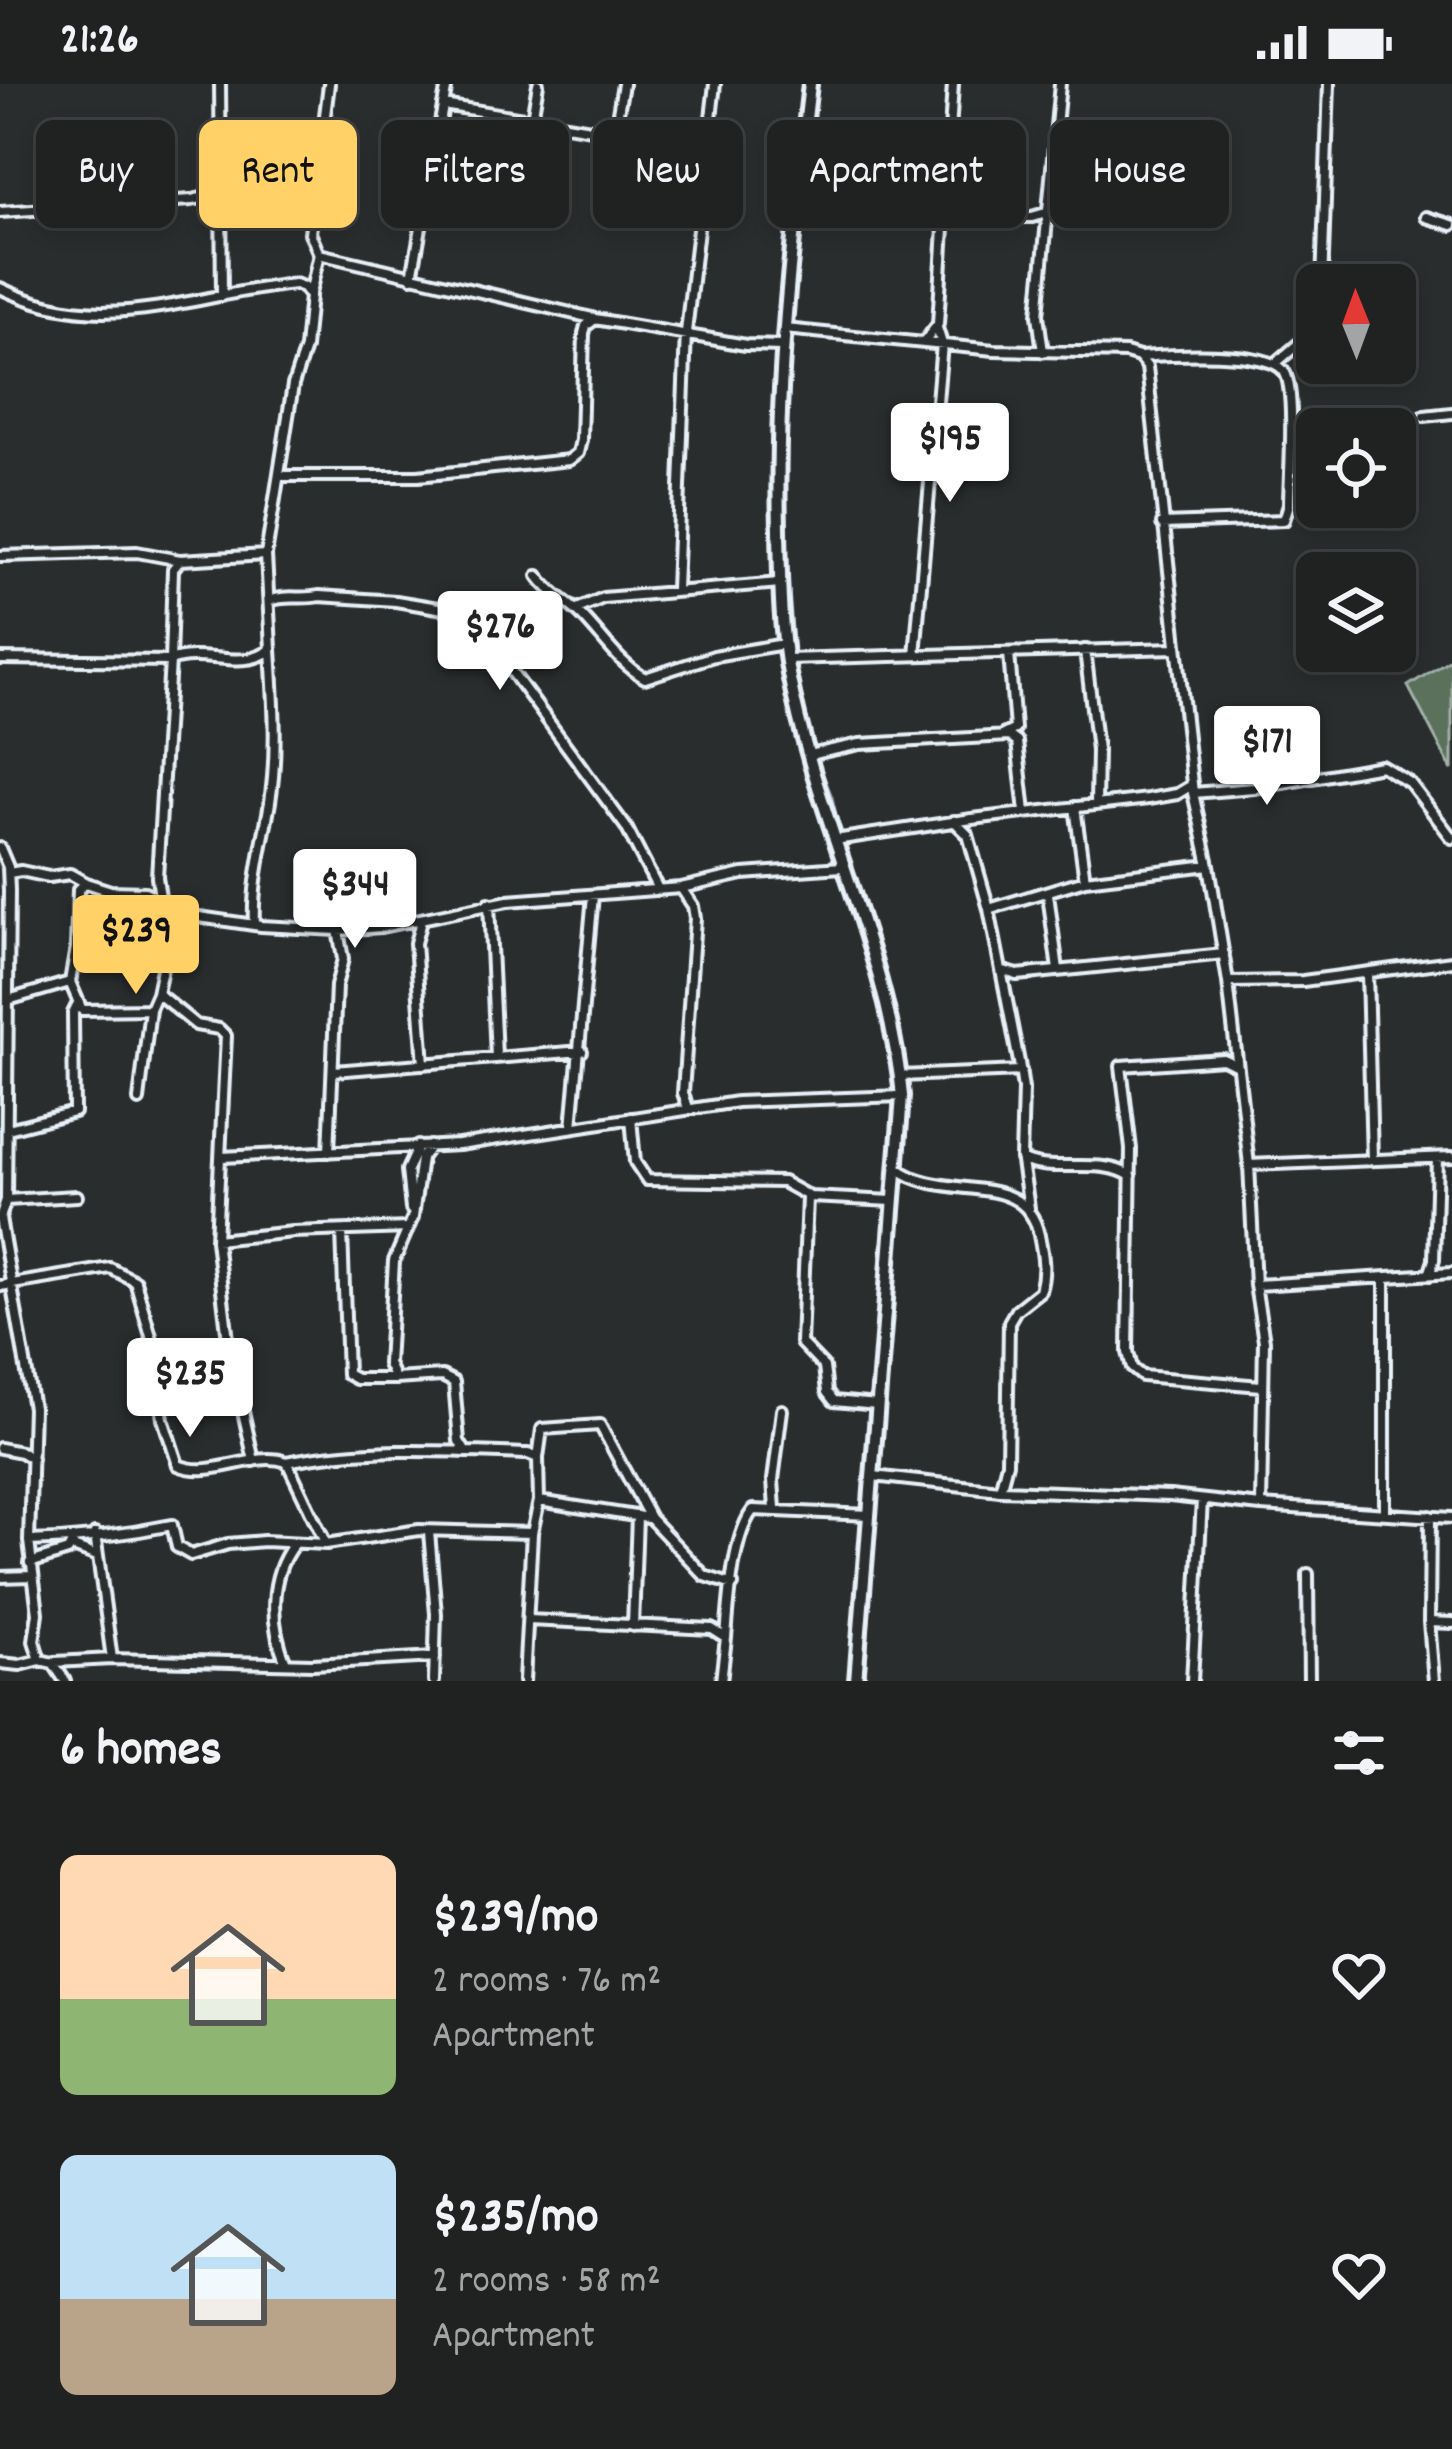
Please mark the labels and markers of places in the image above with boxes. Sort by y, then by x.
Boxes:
pin: $195 [879,403,1021,505]
pin: $276 [429,591,571,693]
pin: $171 [1196,706,1338,808]
pin: $344 [284,849,426,951]
pin: $239 [65,895,207,997]
pin: $235 [119,1338,261,1440]

